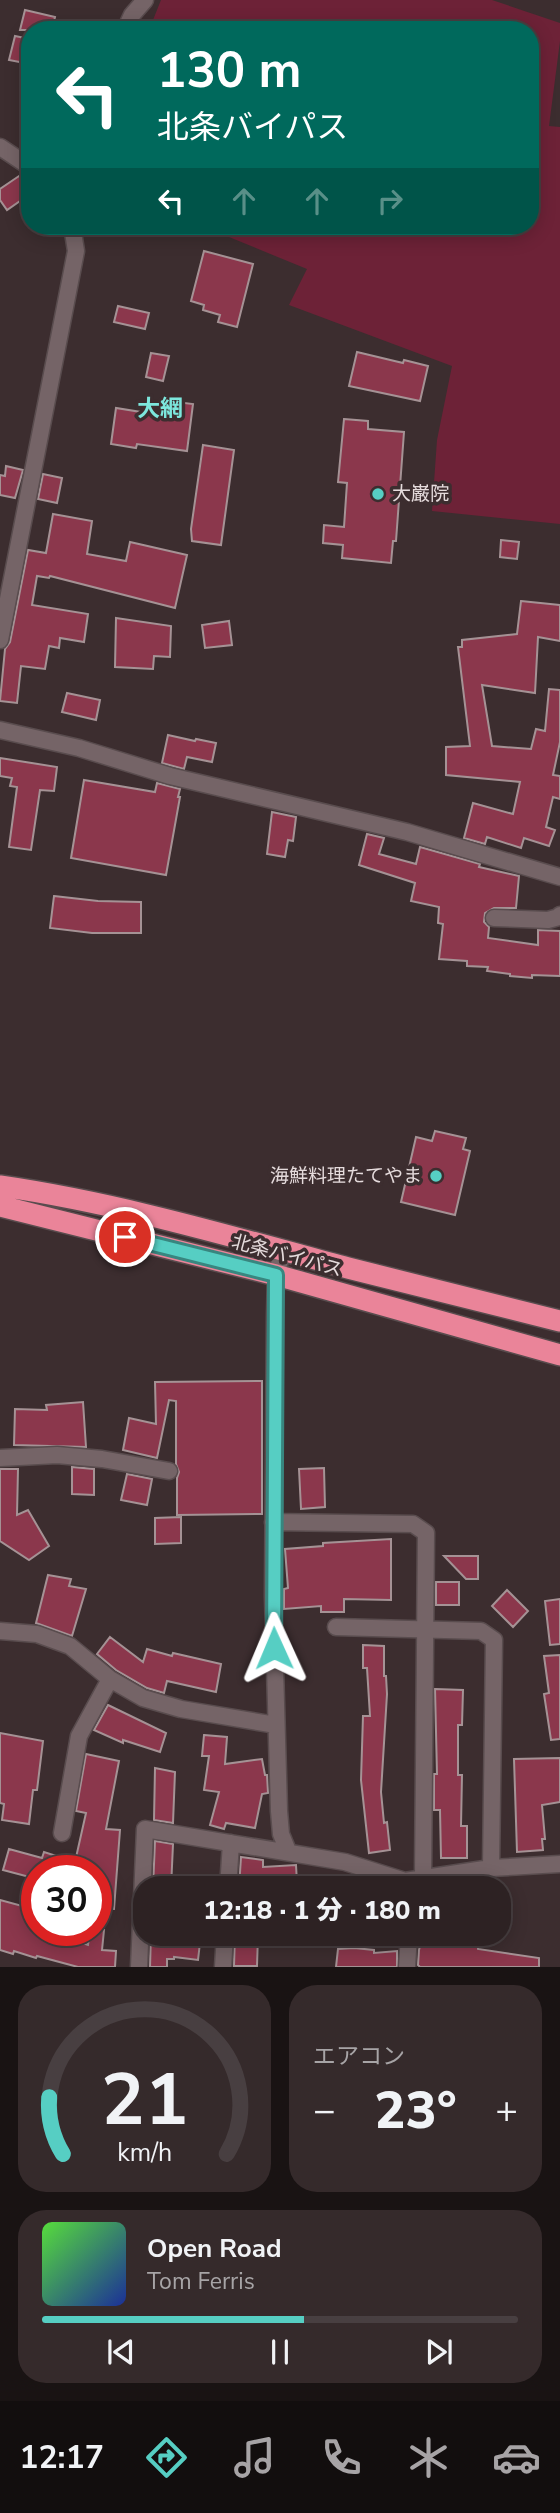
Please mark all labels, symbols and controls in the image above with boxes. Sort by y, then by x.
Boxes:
text: 130 m [157,37,301,104]
icon: left [42,49,133,140]
text: 北条バイパス [157,106,348,149]
icon: left [152,182,190,220]
icon: ahead [225,182,263,220]
icon: ahead [298,182,336,220]
icon: right [371,182,409,220]
district label: 大網 [137,393,183,424]
place label: 大巌院 [392,481,449,507]
marker: 大巌院 [370,486,386,502]
place label: 海鮮料理たてやま [270,1163,422,1189]
marker: 海鮮料理たてやま [428,1168,444,1184]
pin [95,1207,155,1267]
icon: arrive [106,1218,144,1256]
street label: 北条バイパス [229,1229,345,1283]
position arrow [237,1611,311,1685]
speed limit sign: 30 [21,1855,112,1946]
text: 12:18 · 1 分 · 180 m [203,1893,441,1928]
text: エアコン [313,2041,405,2072]
text: 21 [101,2051,188,2151]
text: 23° [374,2075,457,2146]
text: − [313,2085,336,2136]
text: + [495,2085,518,2136]
text: km/h [117,2136,172,2170]
text: Open Road [147,2231,282,2266]
text: Tom Ferris [147,2266,255,2297]
icon: previous [102,2333,140,2371]
icon: pause [261,2333,299,2371]
icon: next [420,2333,458,2371]
icon: directions [142,2433,191,2482]
icon: music [230,2433,279,2482]
icon: phone [317,2433,366,2482]
icon: climate [404,2433,453,2482]
icon: car [492,2433,541,2482]
text: 12:17 [19,2436,104,2479]

